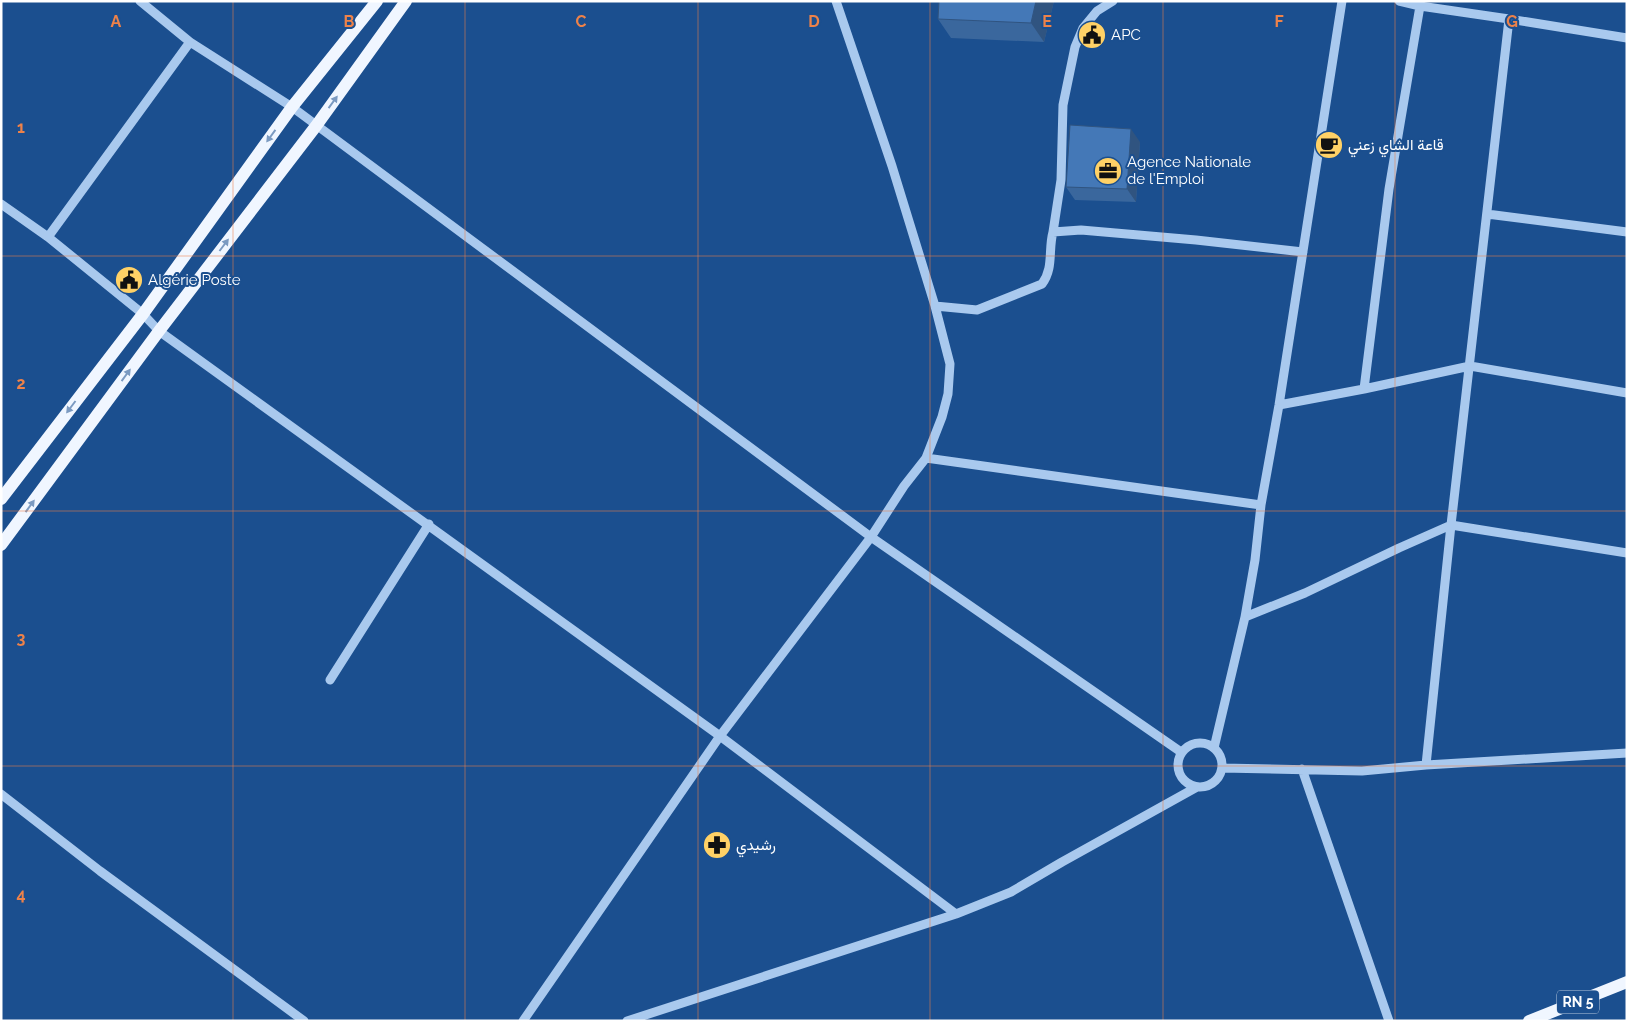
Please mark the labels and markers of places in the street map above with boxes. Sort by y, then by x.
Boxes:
public building icon: APC [1077,20,1107,50]
place label: APC [1111,26,1141,44]
cafe icon: قاعة الشاي زعني [1314,130,1344,160]
place label: قاعة الشاي زعني [1348,136,1444,158]
place label: Agence Nationale de l'Emploi [1127,153,1251,188]
office icon: Agence Nationale de l'Emploi [1093,156,1123,186]
public building icon: Algérie Poste [114,265,144,295]
place label: Algérie Poste [148,271,241,289]
pharmacy icon: رشيدي [702,830,732,860]
place label: رشيدي [736,836,776,858]

